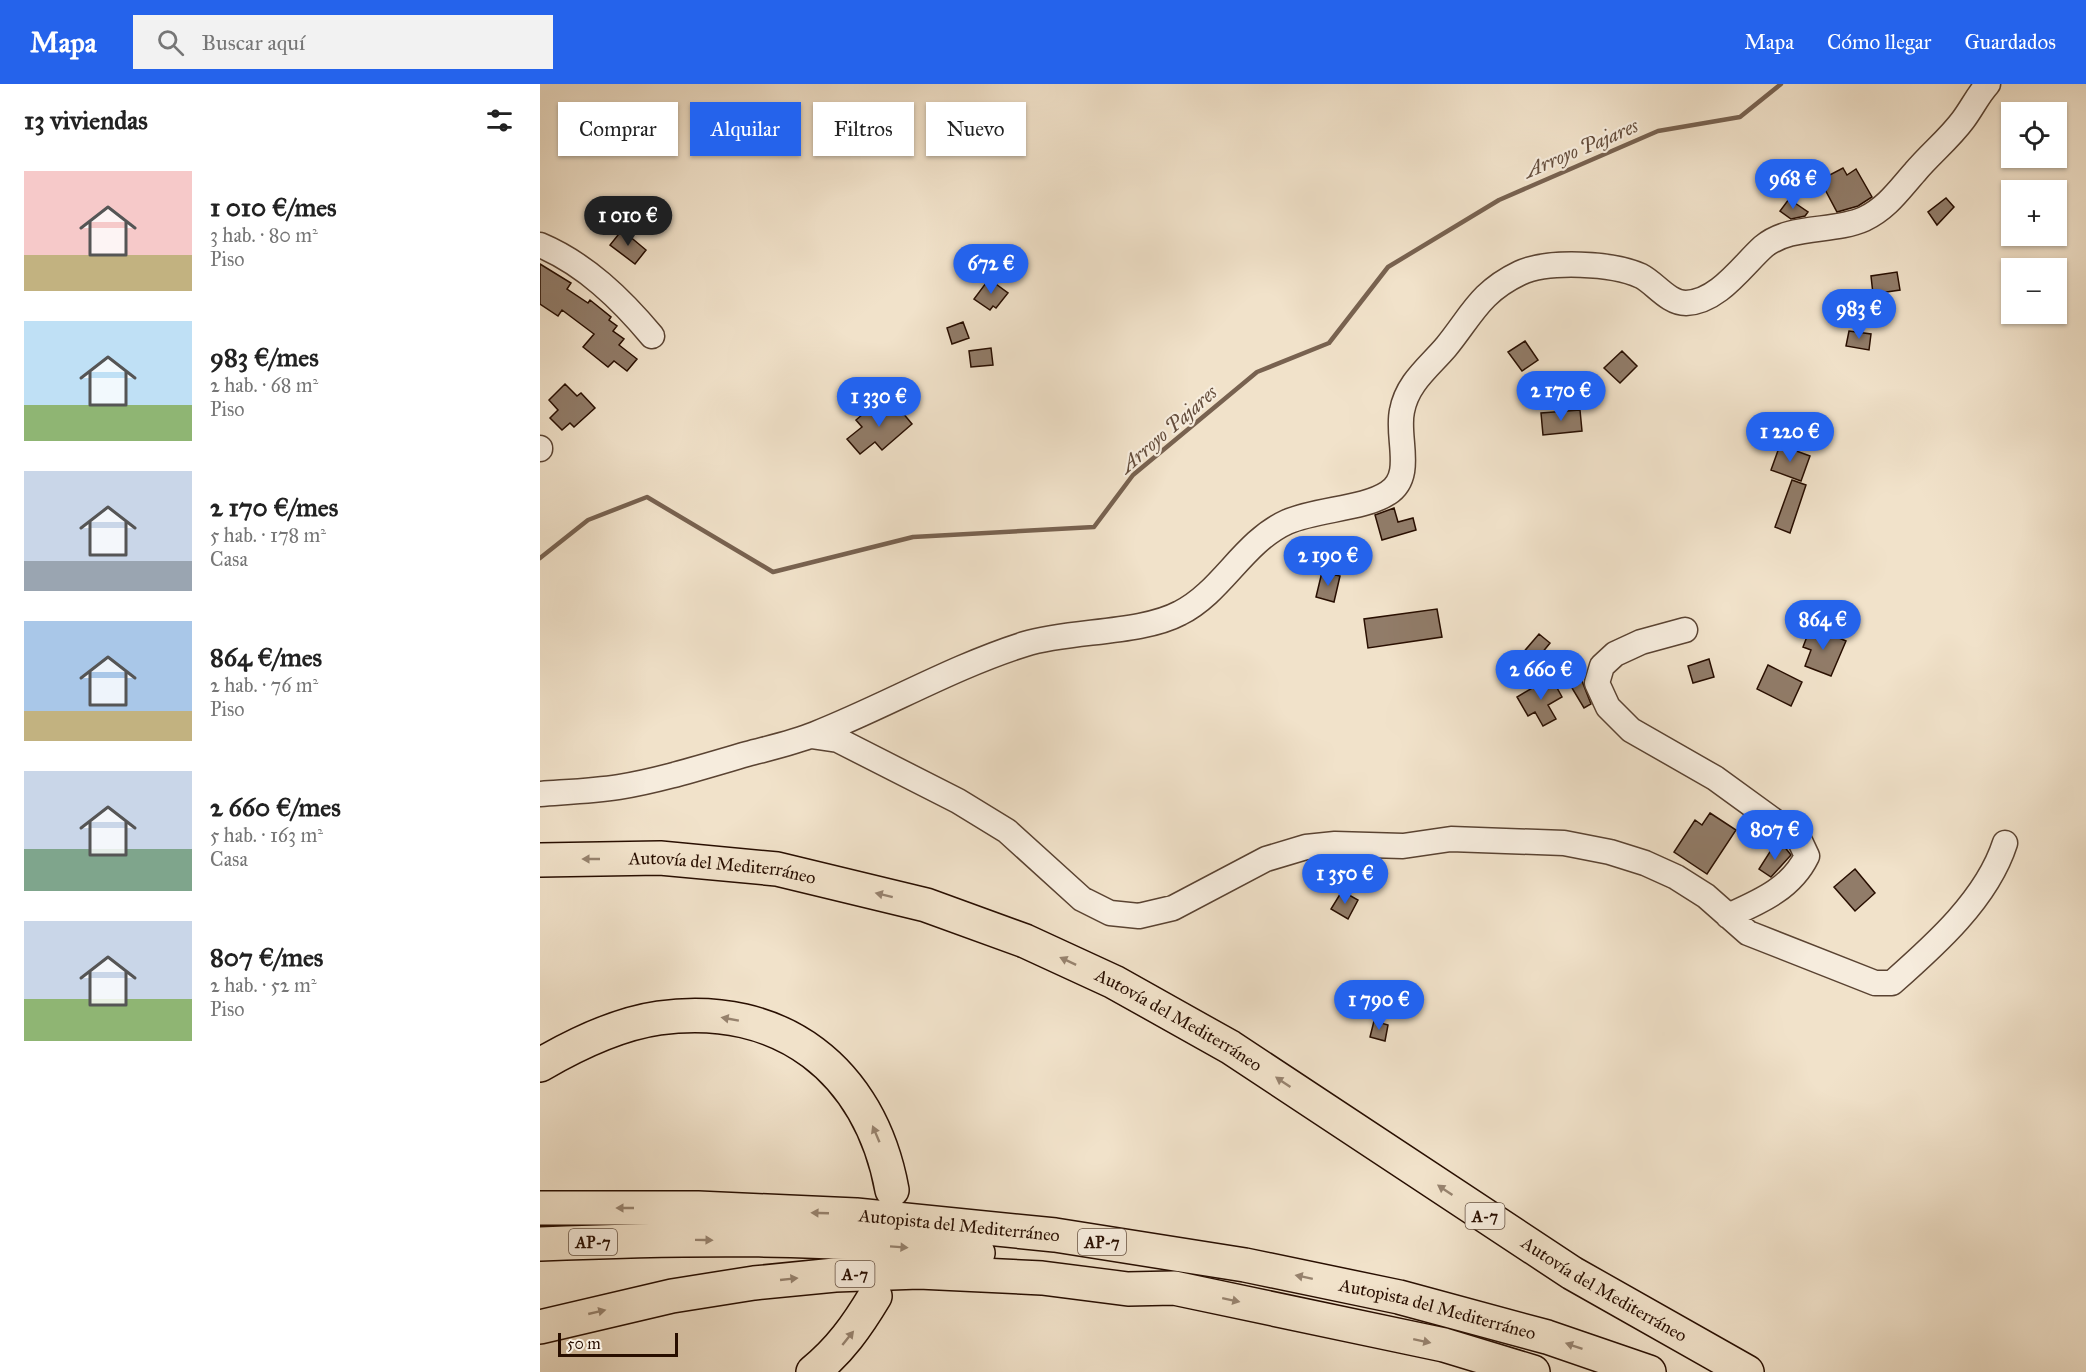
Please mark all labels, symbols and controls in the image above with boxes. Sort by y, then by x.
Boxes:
search box [133,15,553,69]
text: Mapa [30,25,97,60]
icon: search [154,26,187,59]
text: Buscar aquí [202,29,305,56]
text: Mapa [1744,29,1794,55]
text: Cómo llegar [1827,29,1931,55]
text: Guardados [1964,29,2056,55]
chip: Comprar [558,102,678,156]
chip: Alquilar [690,102,801,156]
chip: Filtros [813,102,914,156]
chip: Nuevo [926,102,1026,156]
map controls [2001,102,2067,324]
button: locate [2001,102,2067,168]
text: 13 viviendas [24,104,148,136]
icon: filters [483,104,516,137]
water label: Arroyo Pajares [1519,113,1643,184]
pin: 968 € [1751,159,1835,210]
text: 968 € [1769,166,1817,190]
button: + [2001,180,2067,246]
text: 1 010 €/mes [210,191,337,223]
icon: home [72,195,144,267]
pin: 1 010 € [573,196,683,247]
text: 1 010 € [598,203,658,227]
text: 3 hab. · 80 m² [210,223,318,247]
pin: 672 € [949,244,1033,295]
text: Piso [210,247,244,271]
text: 672 € [967,251,1015,275]
button: − [2001,258,2067,324]
pin: 983 € [1817,289,1901,340]
text: 983 € [1836,296,1882,320]
text: 983 €/mes [210,341,319,373]
icon: home [72,345,144,417]
pin: 2 170 € [1506,371,1616,422]
text: 2 hab. · 68 m² [210,373,318,397]
pin: 1 330 € [824,377,934,428]
text: 2 170 € [1531,378,1591,402]
water label: Arroyo Pajares [1113,379,1223,479]
text: 1 330 € [851,384,907,408]
text: Piso [210,397,244,421]
pin: 1 220 € [1735,412,1845,463]
text: 1 220 € [1760,419,1820,443]
text: 2 170 €/mes [210,491,338,523]
icon: home [72,495,144,567]
text: 5 hab. · 178 m² [210,523,326,547]
pin: 2 190 € [1273,536,1383,587]
text: 2 190 € [1298,543,1358,567]
text: Casa [210,547,248,571]
pin: 864 € [1781,600,1865,651]
text: 864 € [1799,607,1847,631]
text: 864 €/mes [210,641,322,673]
icon: home [72,645,144,717]
pin: 2 660 € [1486,650,1596,701]
text: 2 660 € [1510,657,1572,681]
text: 2 hab. · 76 m² [210,673,318,697]
text: Piso [210,697,244,721]
text: 2 660 €/mes [210,791,341,823]
icon: home [72,795,144,867]
pin: 807 € [1733,810,1817,861]
text: 807 € [1750,817,1800,841]
text: 5 hab. · 163 m² [210,823,323,847]
text: Casa [210,847,248,871]
street label: Autovía del Mediterráneo [627,847,818,889]
one-way arrow [581,854,600,864]
pin: 1 350 € [1290,854,1400,905]
text: 1 350 € [1316,861,1374,885]
one-way arrow [875,889,894,899]
text: 807 €/mes [210,941,323,973]
icon: home [72,945,144,1017]
one-way arrow [1059,956,1076,965]
street label: Autovía del Mediterráneo [1091,963,1266,1076]
text: 2 hab. · 52 m² [210,973,317,997]
pin: 1 790 € [1324,980,1434,1031]
text: 1 790 € [1348,987,1410,1011]
text: Piso [210,997,244,1021]
one-way arrow [720,1014,739,1023]
one-way arrow [1275,1076,1291,1088]
one-way arrow [871,1125,880,1143]
one-way arrow [1437,1185,1453,1196]
one-way arrow [615,1203,634,1213]
road number: A-7 [1466,1203,1504,1229]
street label: Autopista del Mediterráneo [857,1204,1062,1247]
one-way arrow [810,1209,829,1218]
road number: AP-7 [569,1229,617,1255]
road number: AP-7 [1078,1229,1126,1255]
street label: Autovía del Mediterráneo [1516,1231,1691,1347]
one-way arrow [694,1235,713,1245]
one-way arrow [889,1242,908,1252]
road number: A-7 [836,1261,874,1287]
one-way arrow [1295,1272,1313,1282]
one-way arrow [779,1274,798,1284]
street label: Autopista del Mediterráneo [1336,1274,1538,1344]
one-way arrow [1222,1296,1241,1305]
one-way arrow [587,1307,606,1316]
scale bar [558,1330,678,1358]
one-way arrow [842,1330,855,1346]
text: 50 m [567,1334,601,1353]
one-way arrow [1412,1336,1431,1346]
one-way arrow [1565,1341,1583,1351]

